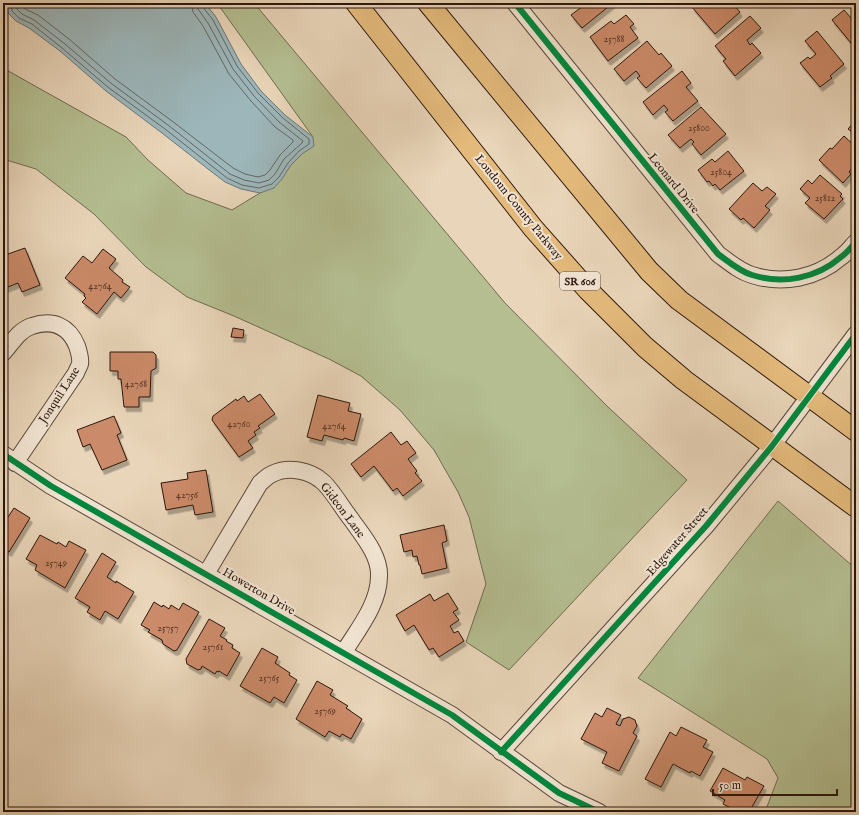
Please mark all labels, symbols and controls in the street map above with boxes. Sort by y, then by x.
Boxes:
house number: 25788 [604,33,624,46]
house number: 25800 [688,122,710,135]
street label: Leonard Drive [645,150,703,217]
street label: Loudoun County Parkway [472,152,566,263]
house number: 25804 [710,166,732,179]
house number: 25812 [815,192,836,205]
road number: SR 606 [560,272,600,290]
house number: 42764 [88,280,112,293]
street label: Jonquil Lane [35,364,84,429]
house number: 42768 [125,378,147,391]
house number: 42760 [227,418,251,431]
house number: 42764 [322,420,346,433]
street label: Gideon Lane [317,480,369,541]
house number: 42756 [176,489,199,502]
street label: Edgewater Street [643,504,711,579]
house number: 25749 [45,557,67,570]
street label: Howerton Drive [220,565,298,619]
house number: 25757 [157,622,179,635]
house number: 25761 [203,641,224,654]
house number: 25765 [259,672,280,685]
house number: 25769 [314,705,336,718]
scale bar [713,771,837,797]
text: 50 m [719,778,741,793]

